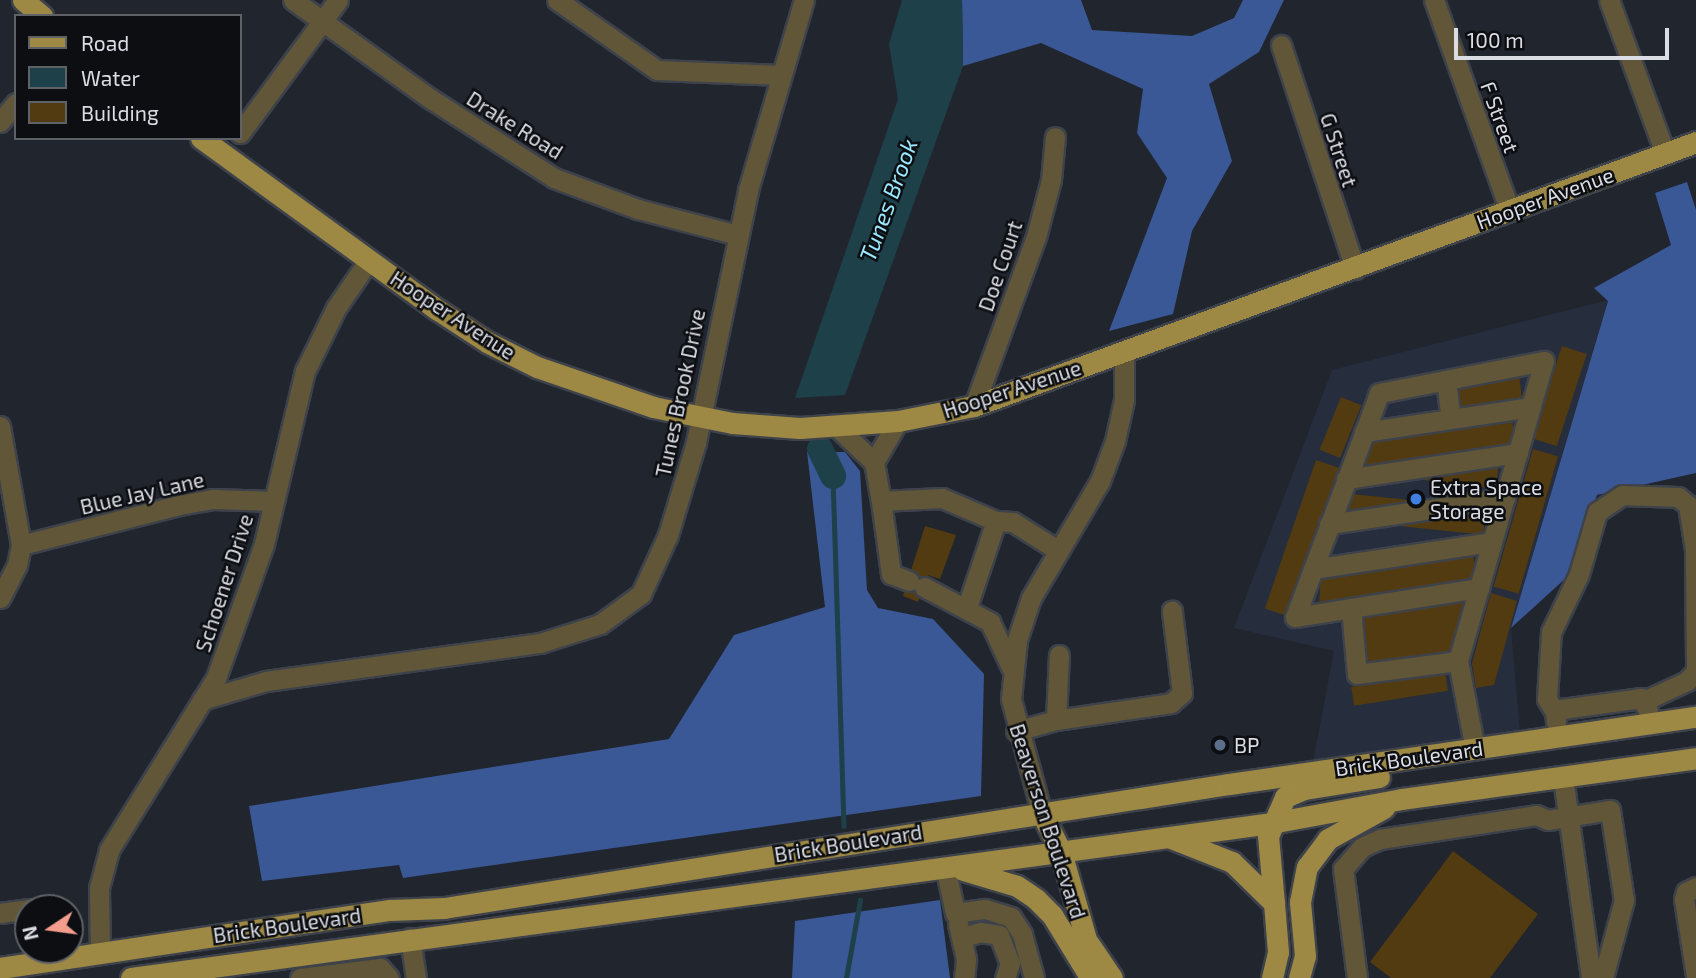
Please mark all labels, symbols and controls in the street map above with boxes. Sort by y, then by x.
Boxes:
legend [14,14,242,140]
scale bar [1458,14,1673,58]
text: 100 m [1467,27,1524,52]
text: Road [81,30,129,55]
text: Water [81,65,140,90]
street label: F Street [1475,78,1525,156]
street label: Drake Road [462,86,568,164]
text: Building [81,100,159,125]
street label: G Street [1315,110,1363,190]
water label: Tunes Brook [853,135,923,265]
street label: Hooper Avenue [1473,161,1617,235]
street label: Doe Court [973,217,1027,315]
street label: Hooper Avenue [385,265,521,365]
street label: Tunes Brook Drive [650,307,710,479]
street label: Hooper Avenue [939,355,1085,423]
street label: Blue Jay Lane [77,466,207,520]
place label: Extra Space Storage [1430,474,1542,524]
marker: Extra Space Storage [1408,491,1424,507]
street label: Schoener Drive [190,511,258,655]
street label: Beaverson Boulevard [1005,720,1091,922]
place label: BP [1234,732,1259,758]
street label: Brick Boulevard [1333,735,1485,781]
marker: BP [1212,737,1228,753]
street label: Brick Boulevard [772,819,924,867]
north arrow [14,894,84,964]
street label: Brick Boulevard [211,902,363,948]
text: N [17,924,43,943]

